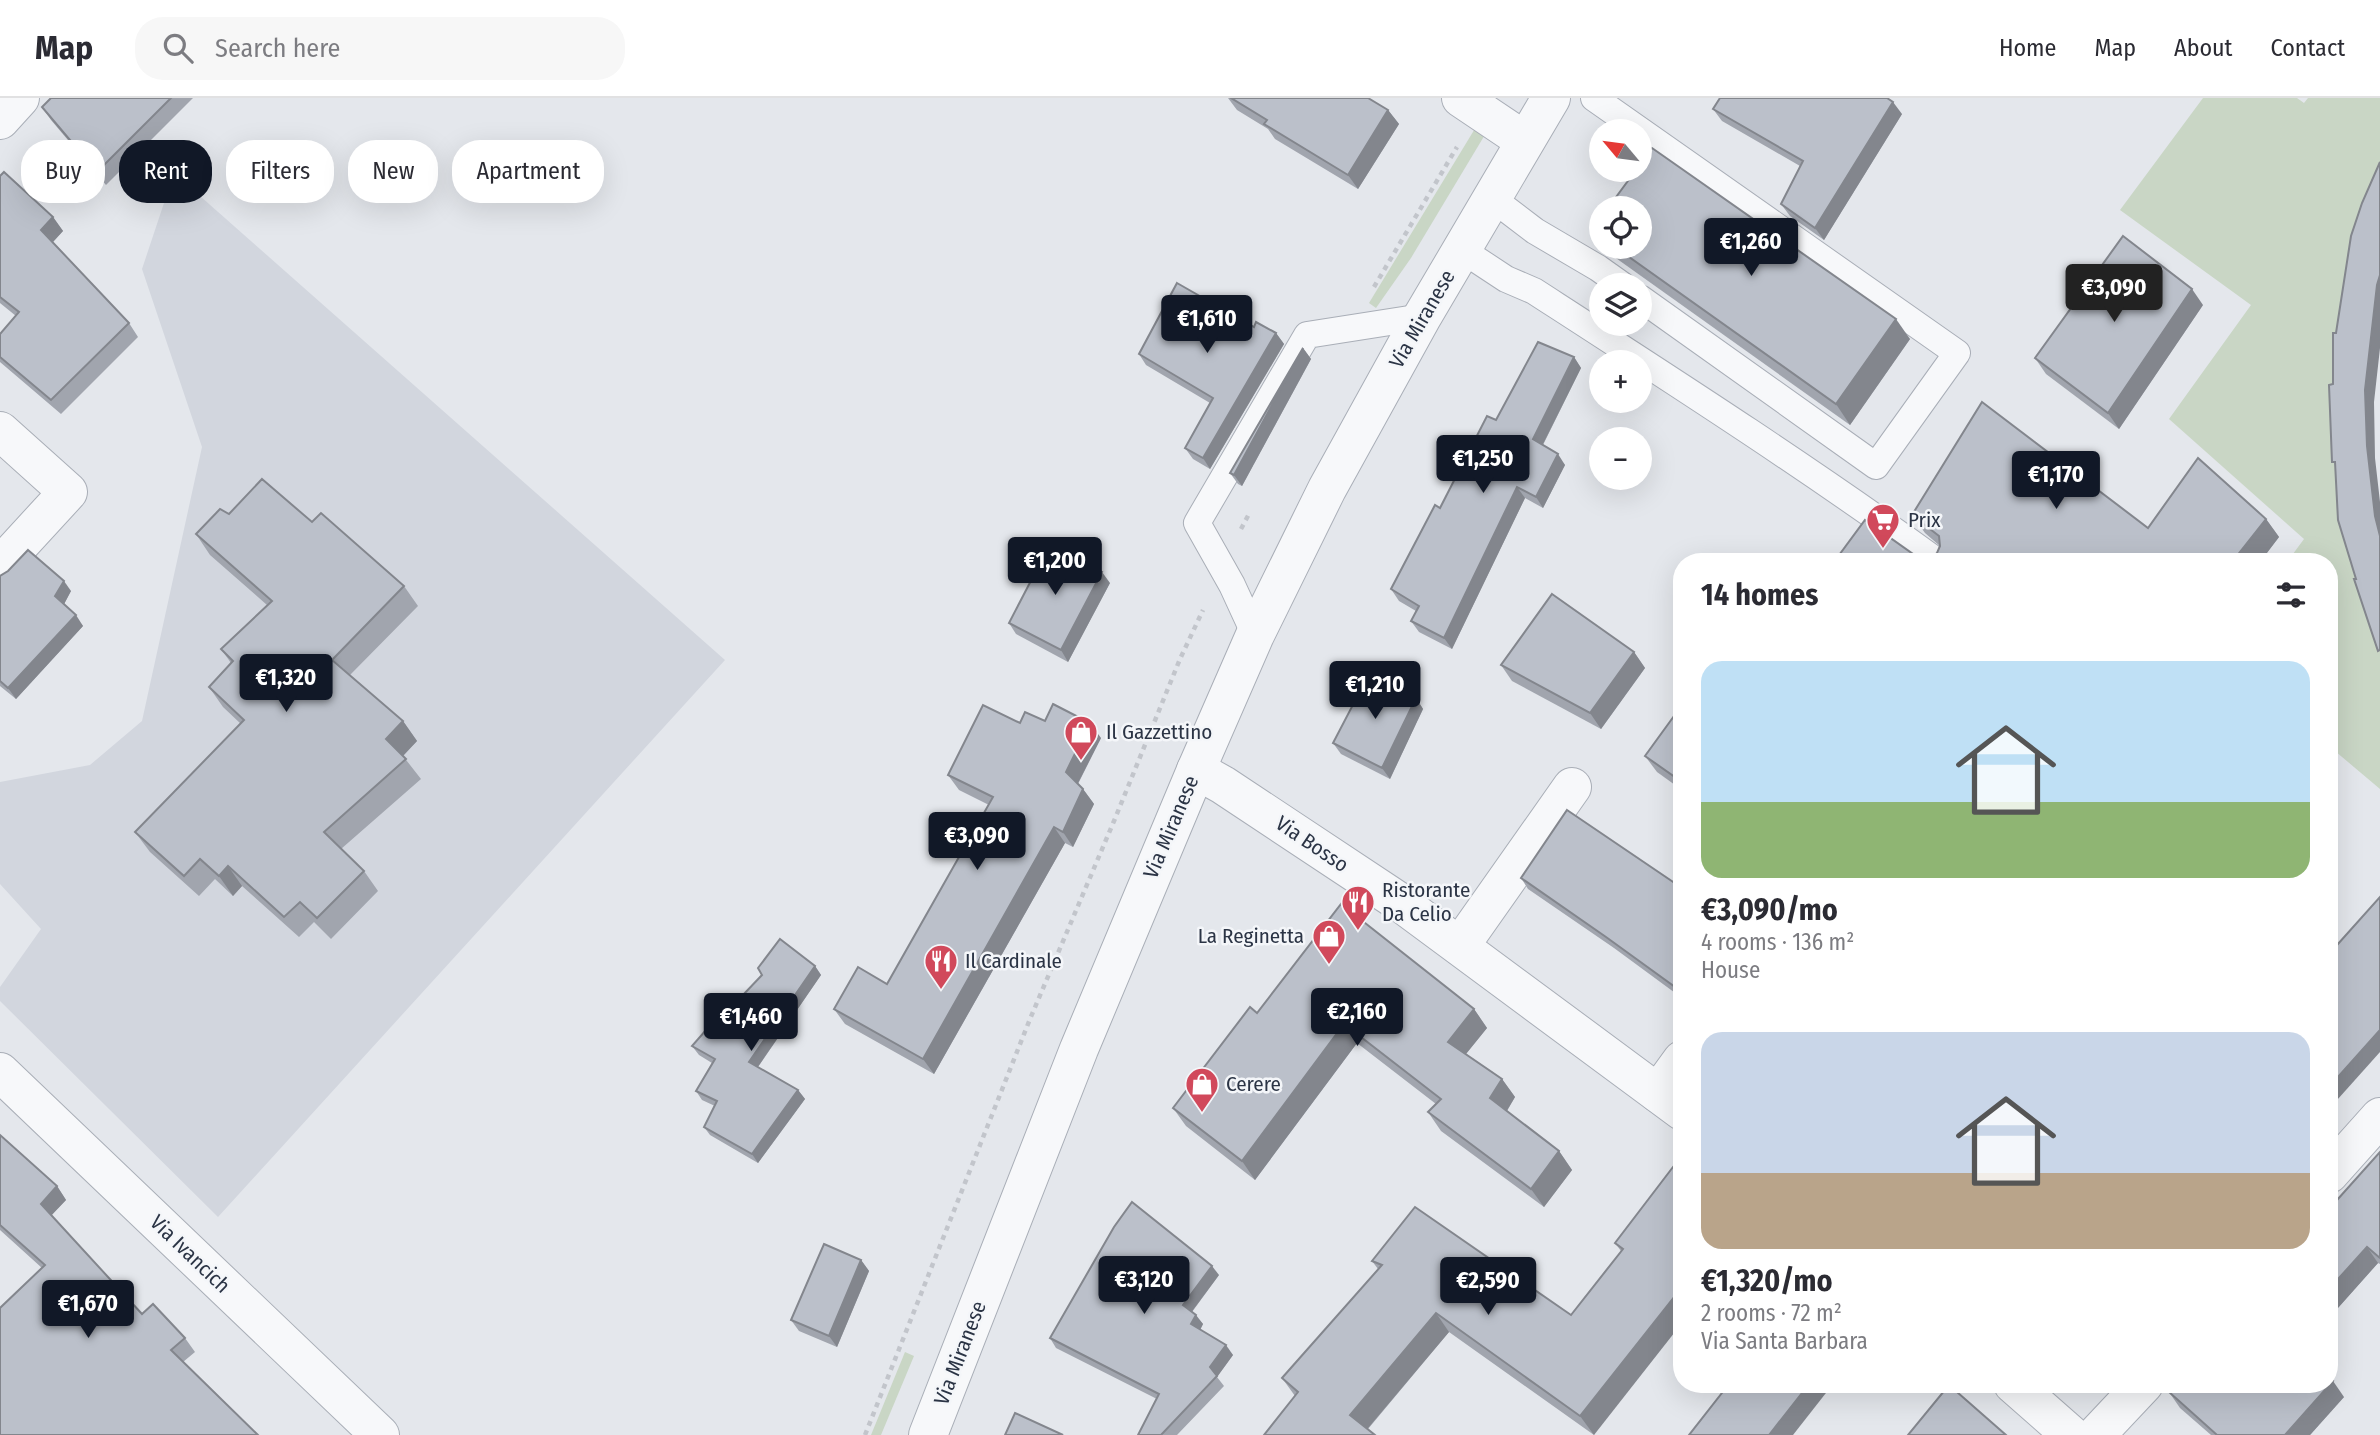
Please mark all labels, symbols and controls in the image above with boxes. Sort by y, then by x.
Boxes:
search box [135,17,625,80]
text: Map [35,28,93,68]
icon: search [159,29,197,67]
text: Search here [215,33,340,64]
text: Home [1999,34,2056,62]
text: Map [2094,34,2136,62]
text: About [2174,34,2232,62]
text: Contact [2270,34,2345,62]
north arrow [1589,119,1652,182]
map controls [1589,119,1652,490]
chip: Buy [21,140,105,203]
chip: Rent [119,140,212,203]
chip: Filters [226,140,334,203]
chip: New [348,140,438,203]
chip: Apartment [452,140,604,203]
button: locate [1589,196,1652,259]
pin: €1,260 [1694,218,1808,278]
text: €1,260 [1720,227,1782,255]
pin: €3,090 [2057,264,2171,324]
street label: Via Miranese [1383,265,1461,373]
button: layers [1589,273,1652,336]
text: €3,090 [2082,273,2146,301]
pin: €1,610 [1150,296,1264,355]
text: €1,610 [1177,304,1237,332]
button: + [1589,350,1652,413]
button: − [1589,427,1652,490]
pin: €1,250 [1426,436,1540,495]
text: €1,250 [1452,444,1514,472]
pin: €1,170 [1999,452,2113,511]
text: €1,170 [2028,460,2084,488]
supermarket icon: Prix [1864,501,1902,550]
place label: Prix [1908,507,1941,533]
pin: €1,200 [998,538,1112,597]
text: €1,200 [1024,546,1086,574]
icon: filters [2272,576,2310,614]
text: 14 homes [1701,577,1818,613]
pin: €1,320 [229,654,343,714]
pin: €1,210 [1318,662,1432,721]
text: €1,320 [256,663,316,691]
text: €1,210 [1345,670,1405,698]
icon: home [1943,707,2069,833]
shop icon: Il Gazzettino [1062,713,1100,762]
place label: Il Gazzettino [1106,719,1212,745]
street label: Via Miranese [1138,772,1204,882]
street label: Via Bosso [1271,810,1353,878]
pin: €3,090 [920,812,1034,872]
text: €3,090 [945,821,1009,849]
place label: Ristorante Da Celio [1382,877,1470,927]
restaurant icon: Ristorante Da Celio [1339,883,1377,932]
text: €3,090/mo [1701,892,1838,928]
shop icon: La Reginetta [1310,917,1348,966]
place label: La Reginetta [1198,923,1304,949]
text: 4 rooms · 136 m² [1701,928,1854,956]
restaurant icon: Il Cardinale [922,942,960,991]
place label: Il Cardinale [965,948,1062,974]
text: House [1701,956,1760,984]
pin: €2,160 [1300,988,1414,1048]
pin: €1,460 [694,993,808,1053]
text: €2,160 [1327,997,1387,1025]
text: €1,460 [720,1002,782,1030]
shop icon: Cerere [1183,1065,1221,1114]
place label: Cerere [1226,1071,1281,1097]
icon: home [1943,1078,2069,1204]
street label: Via Ivancich [144,1209,236,1299]
pin: €3,120 [1087,1256,1201,1316]
pin: €2,590 [1431,1258,1545,1317]
text: €1,320/mo [1701,1263,1832,1299]
text: €3,120 [1114,1265,1174,1293]
text: €2,590 [1456,1266,1520,1294]
pin: €1,670 [31,1280,145,1340]
text: €1,670 [58,1289,118,1317]
street label: Via Miranese [928,1297,992,1409]
text: 2 rooms · 72 m² [1701,1299,1842,1327]
text: Via Santa Barbara [1701,1327,1868,1355]

